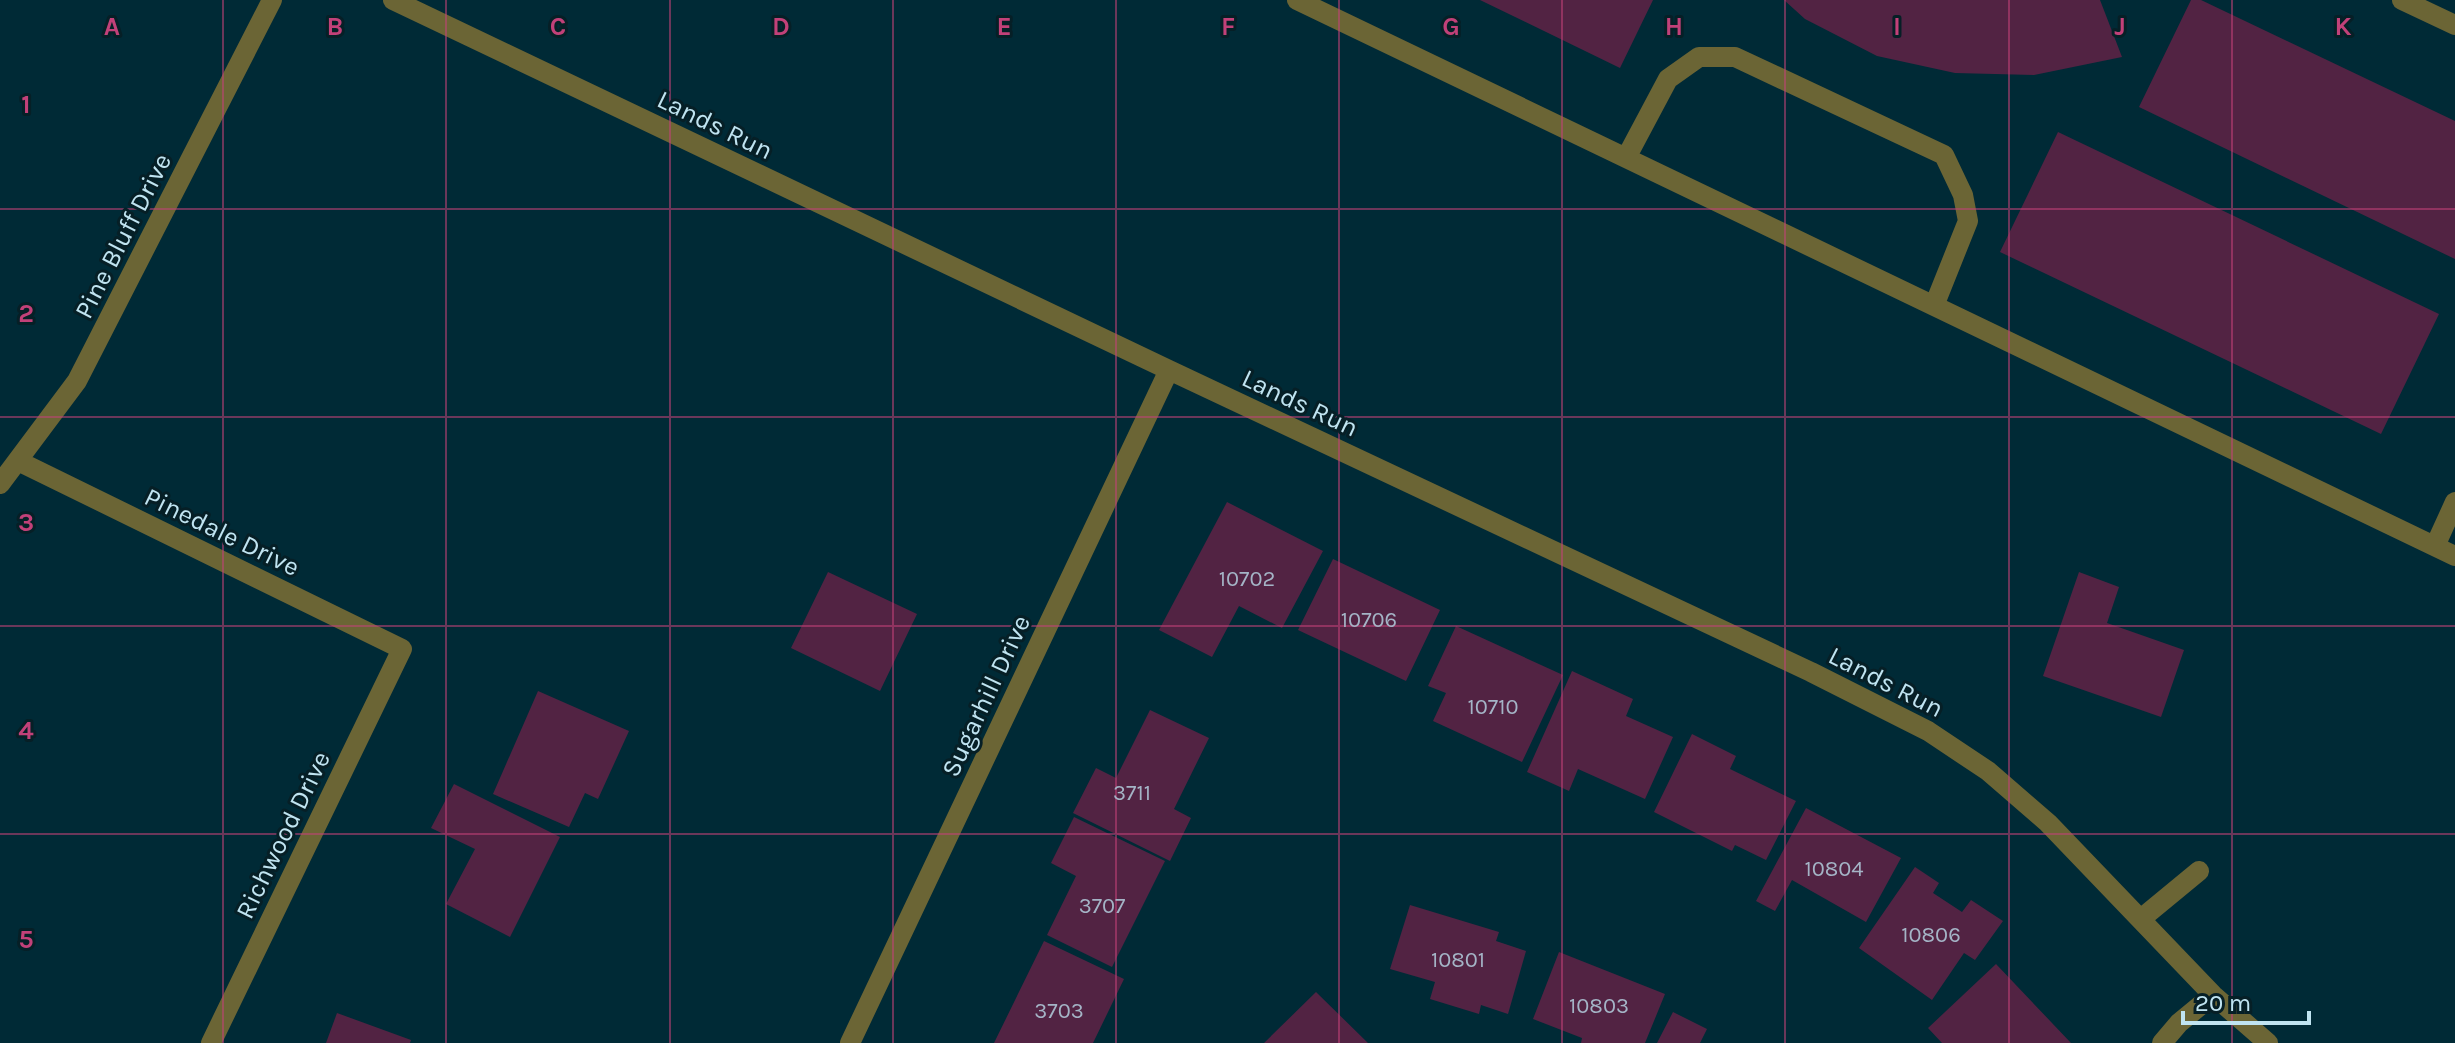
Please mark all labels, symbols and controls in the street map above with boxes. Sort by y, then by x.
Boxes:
text: A [104,11,120,42]
text: B [327,11,343,42]
text: C [550,11,566,42]
text: D [772,11,790,42]
text: E [996,11,1012,42]
text: F [1221,11,1235,42]
text: G [1442,11,1460,42]
text: H [1665,11,1683,42]
text: I [1893,11,1901,42]
text: J [2114,11,2126,42]
text: K [2334,11,2352,42]
street label: Lands Run [652,84,778,166]
text: 1 [21,89,31,120]
street label: Pine Bluff Drive [68,148,178,324]
text: 2 [18,298,34,329]
street label: Lands Run [1237,363,1363,443]
street label: Pinedale Drive [140,481,304,583]
text: 3 [18,507,34,538]
house number: 10702 [1219,566,1275,592]
house number: 10706 [1341,607,1397,633]
street label: Sugarhill Drive [935,610,1037,782]
street label: Lands Run [1823,640,1949,724]
house number: 10710 [1468,694,1519,720]
text: 4 [18,715,34,746]
street label: Richwood Drive [229,746,337,924]
house number: 3711 [1113,780,1151,806]
house number: 10804 [1804,856,1864,882]
house number: 3707 [1079,893,1125,919]
house number: 10806 [1901,922,1961,948]
text: 5 [18,924,34,955]
house number: 10801 [1431,947,1485,973]
scale bar [2183,975,2309,1025]
text: 20 m [2195,989,2251,1017]
house number: 10803 [1569,993,1629,1019]
house number: 3703 [1034,998,1084,1024]

